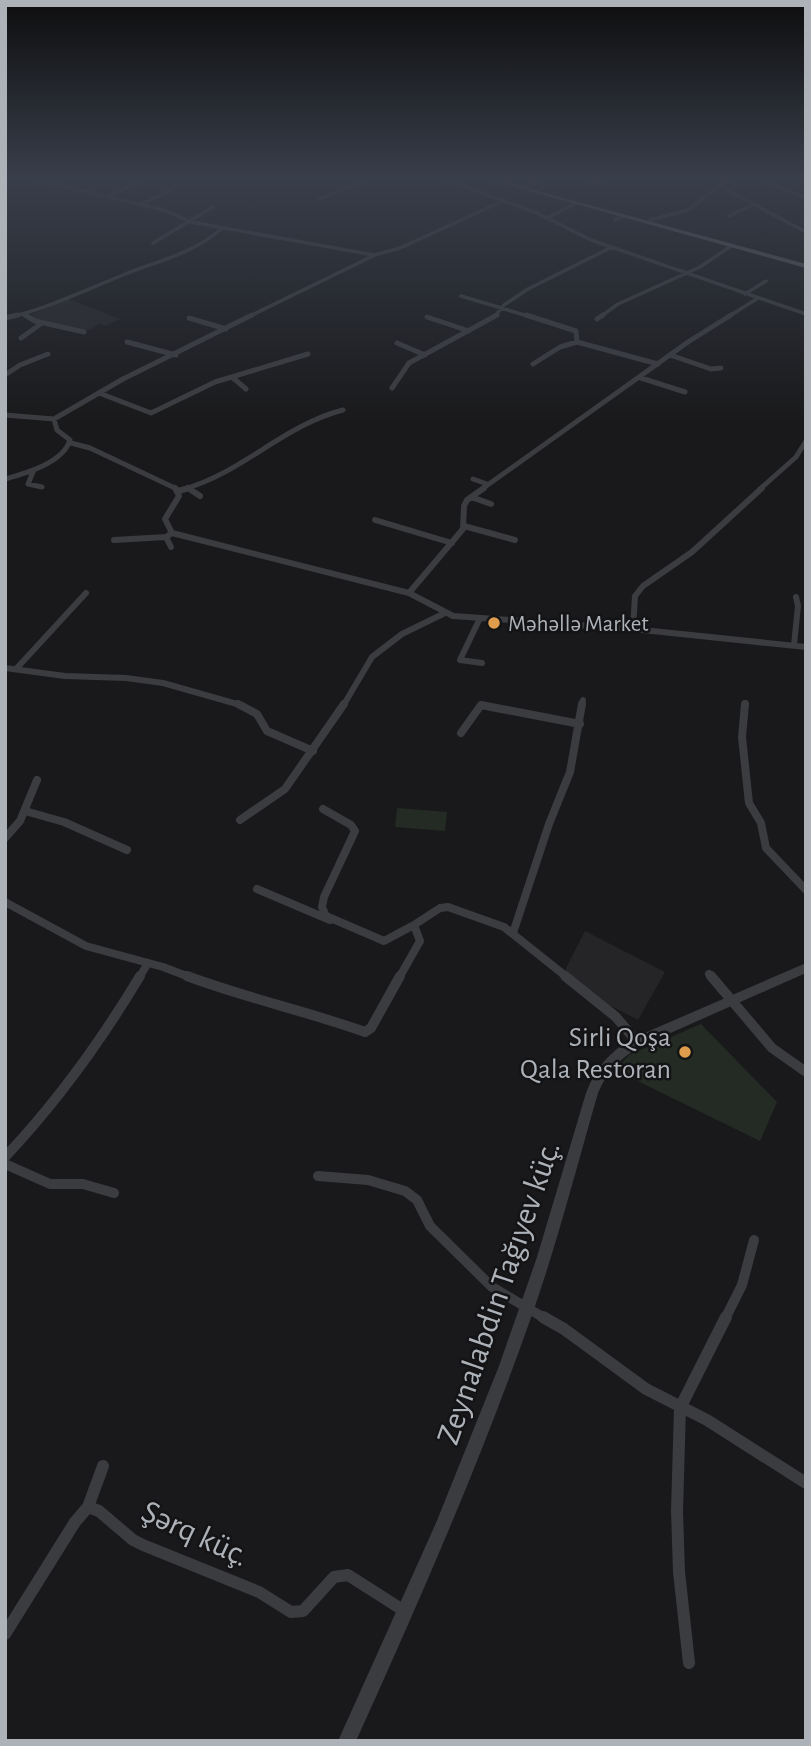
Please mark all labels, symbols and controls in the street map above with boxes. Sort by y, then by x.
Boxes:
place label: Məhəllə Market [508,613,649,636]
marker: Məhəllə Market [486,615,502,631]
place label: Sirli Qoşa Qala Restoran [520,1024,671,1084]
marker: Sirli Qoşa Qala Restoran [677,1044,693,1060]
street label: Zeynalabdin Tağıyev küç. [432,1137,567,1449]
street label: Şərq küç. [136,1495,253,1573]

